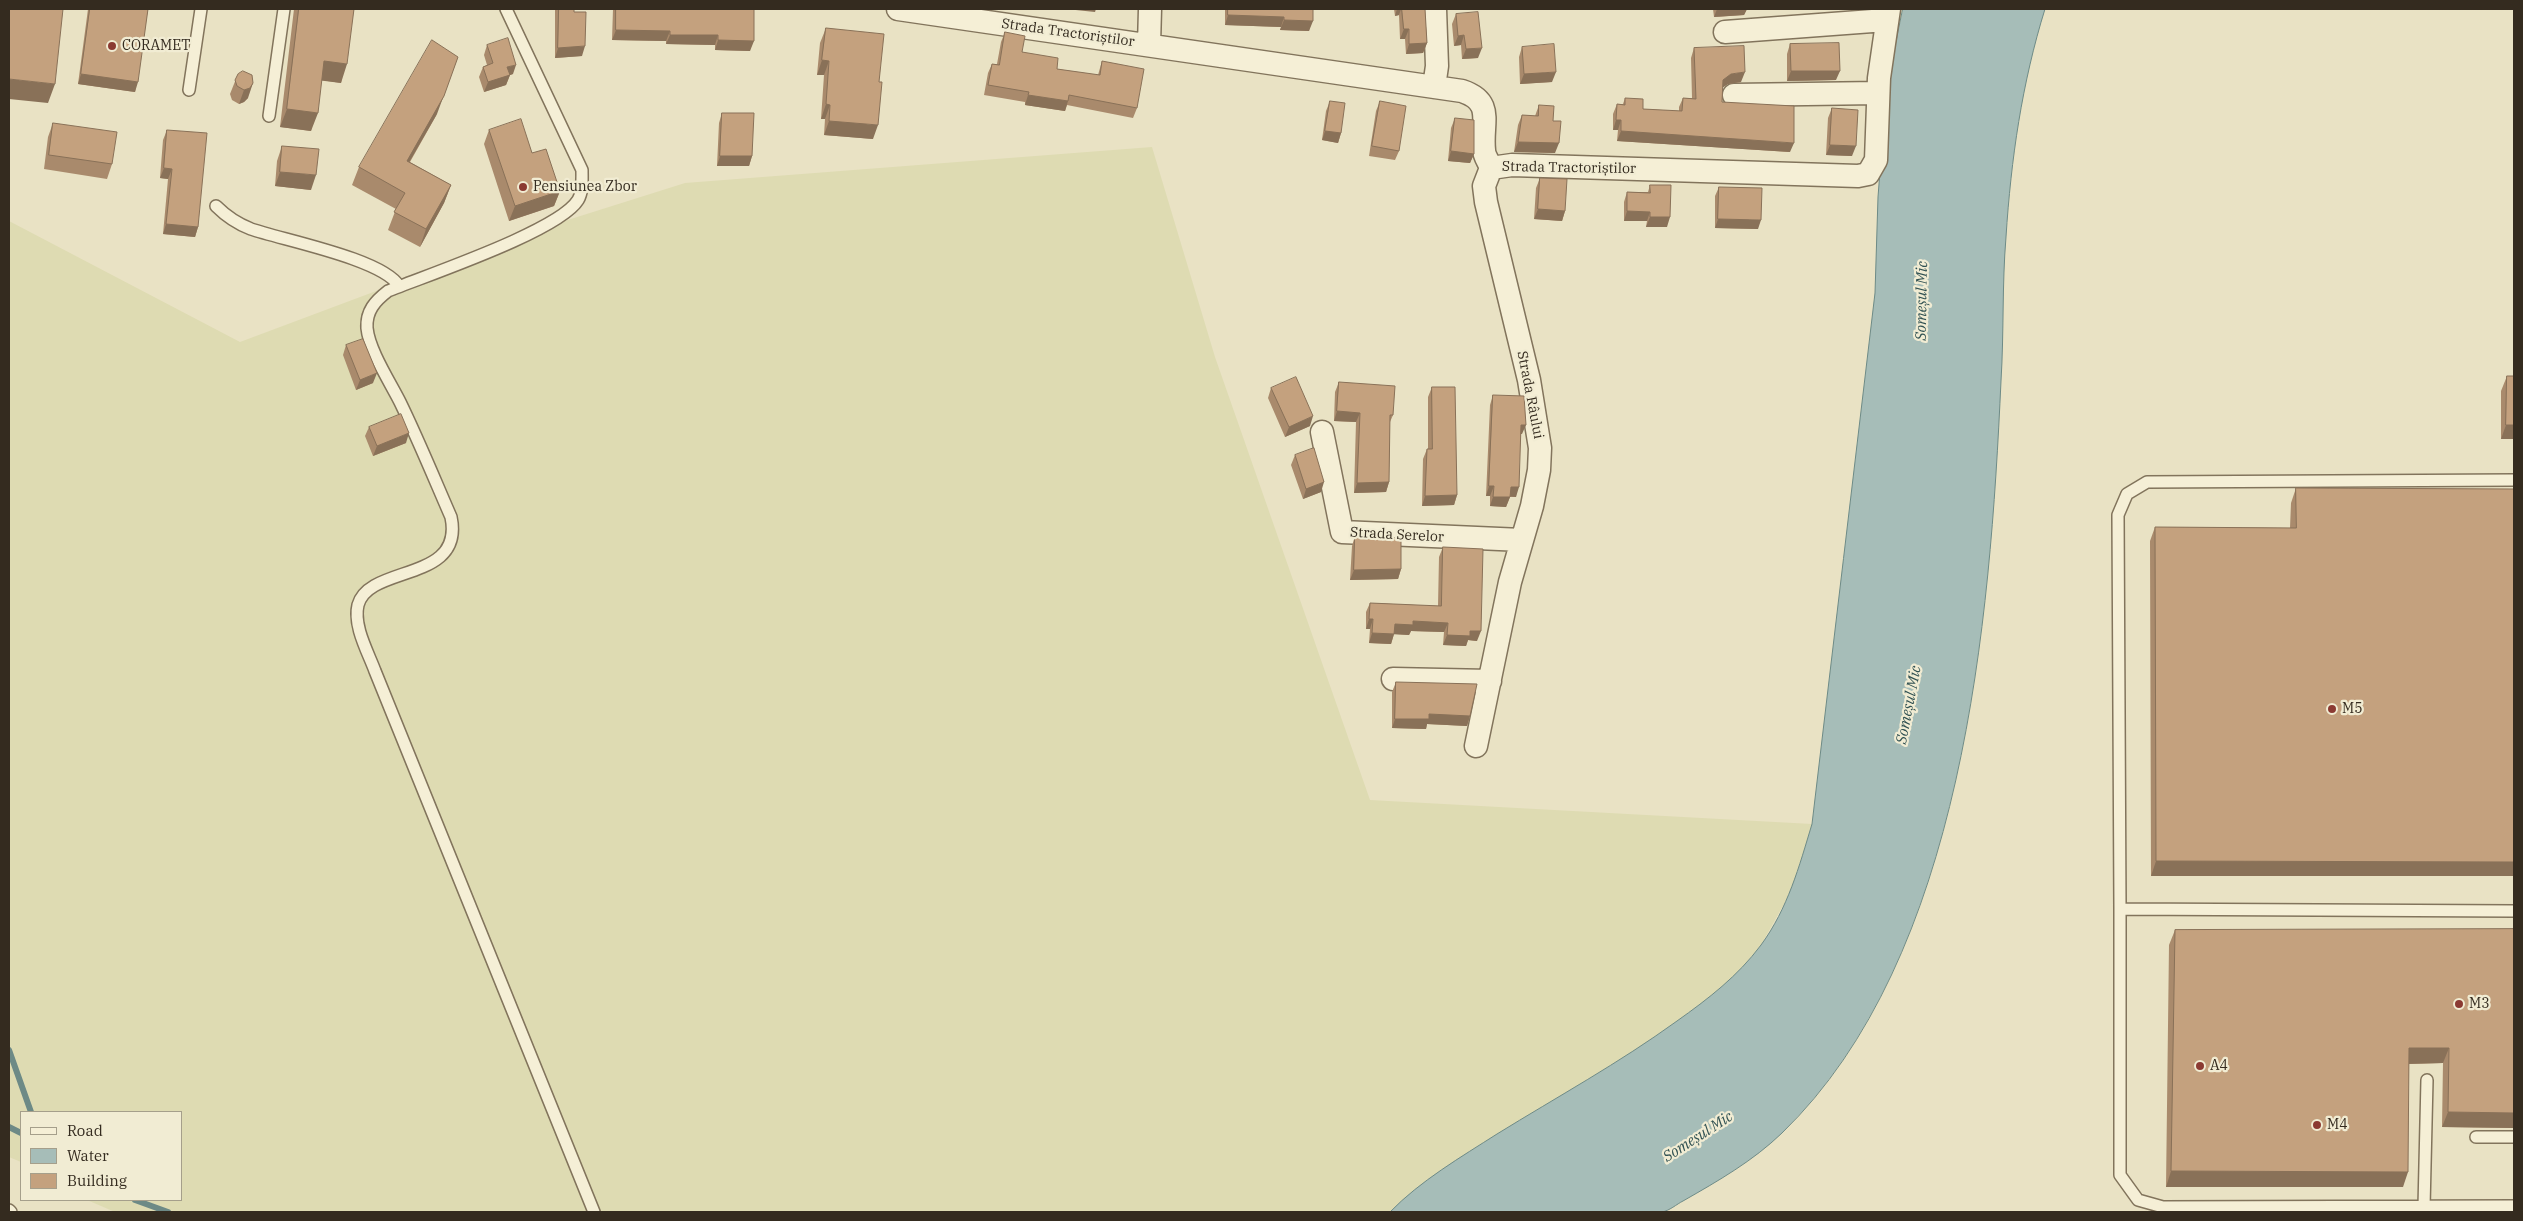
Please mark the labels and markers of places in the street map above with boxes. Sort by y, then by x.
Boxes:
place label: CORAMET [122,38,190,54]
marker: CORAMET [106,40,118,52]
place label: Pensiunea Zbor [533,179,637,195]
marker: Pensiunea Zbor [517,181,529,193]
place label: M5 [2342,701,2363,717]
marker: M5 [2326,703,2338,715]
place label: M3 [2469,996,2490,1012]
marker: M3 [2453,998,2465,1010]
place label: A4 [2210,1058,2228,1074]
marker: A4 [2194,1060,2206,1072]
place label: M4 [2327,1117,2348,1133]
marker: M4 [2311,1119,2323,1131]

